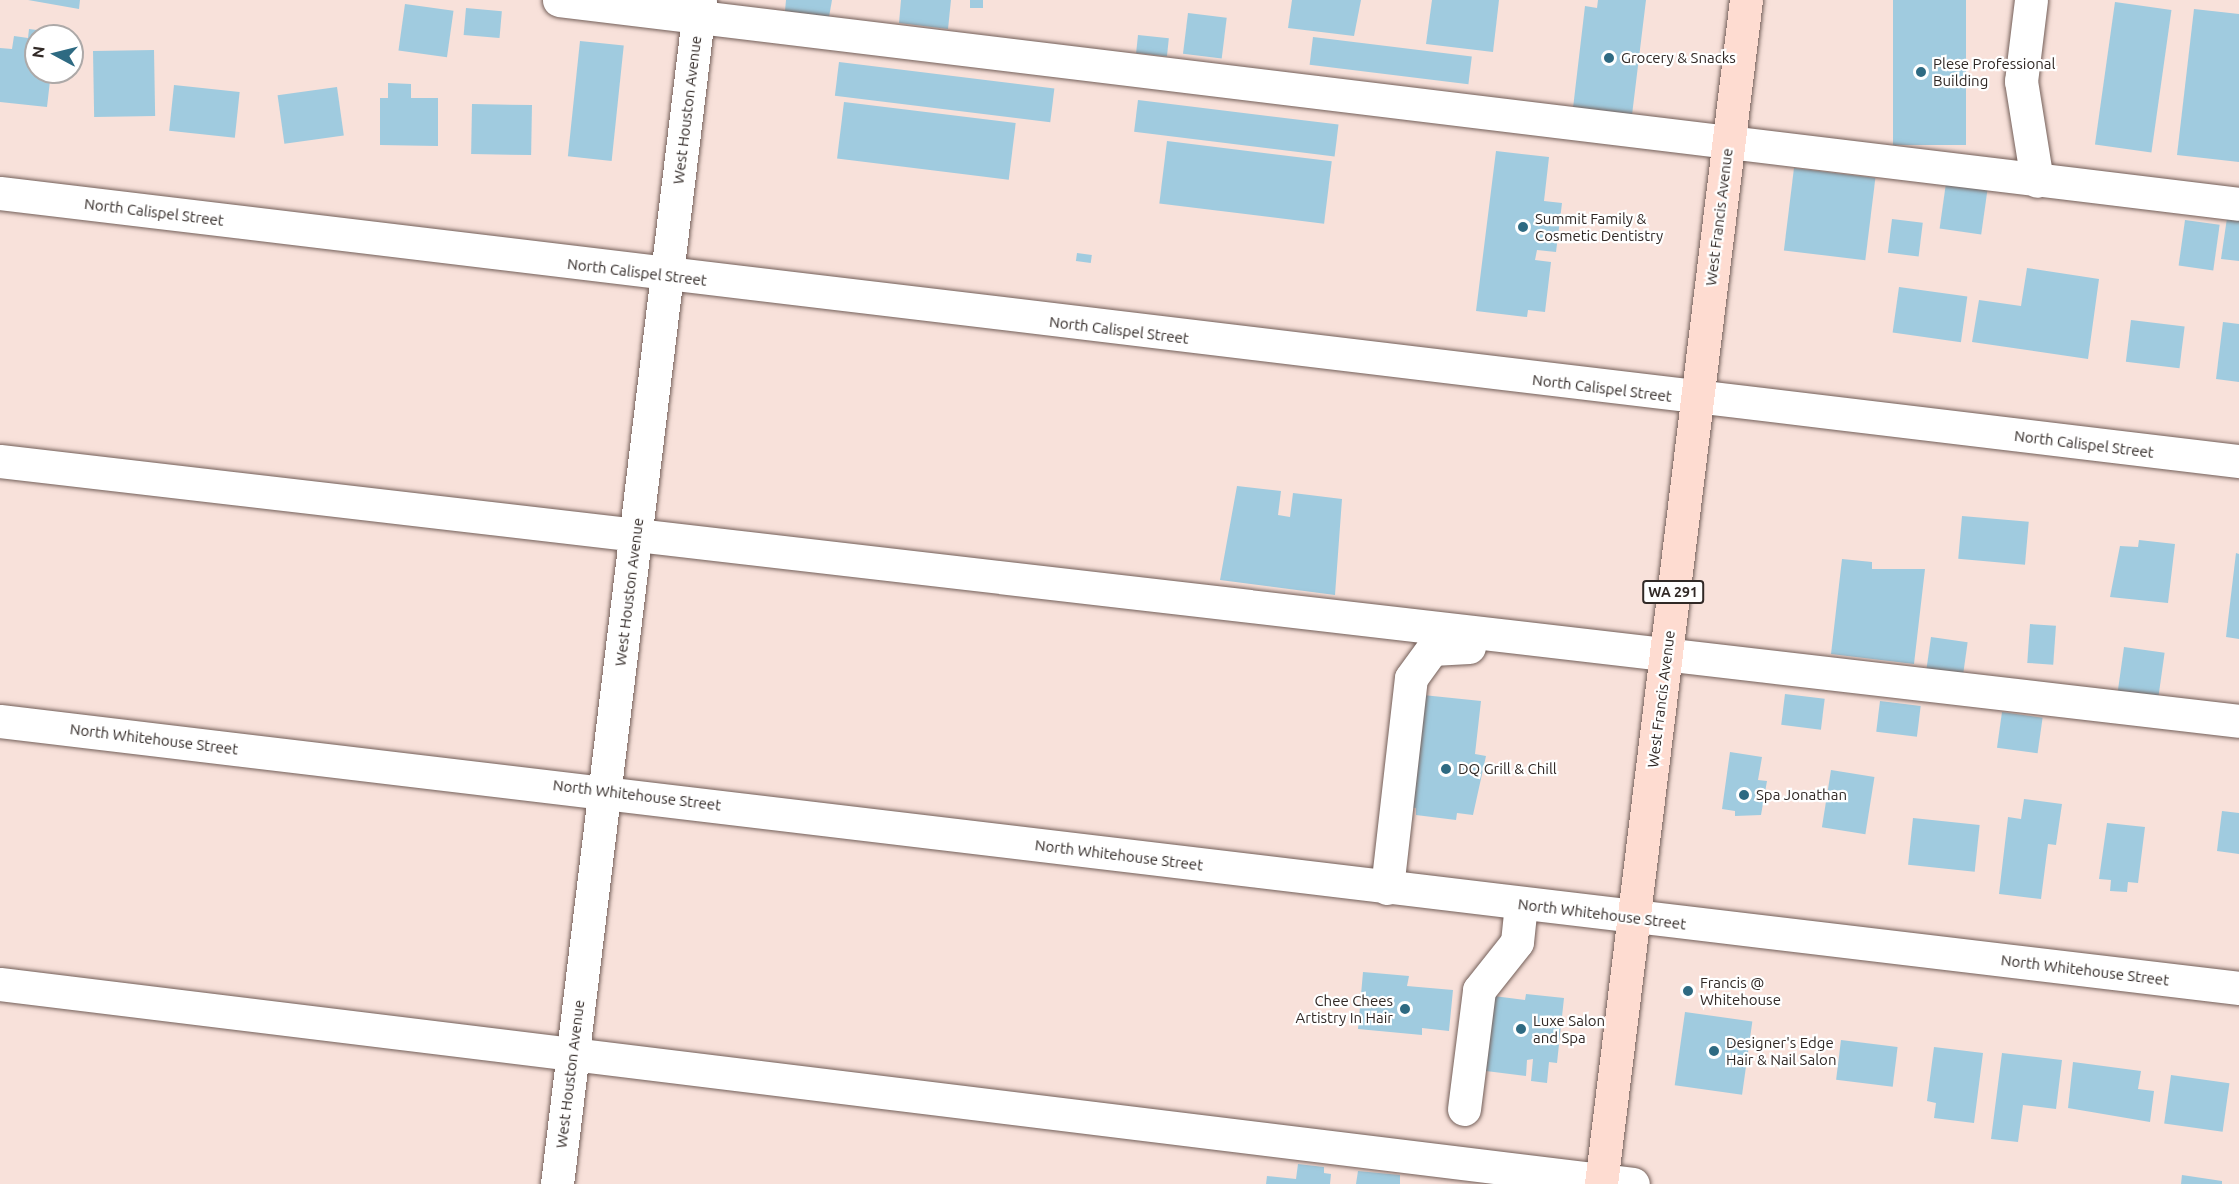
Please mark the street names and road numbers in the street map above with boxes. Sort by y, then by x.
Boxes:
street label: West Houston Avenue [669,35,705,185]
street label: West Francis Avenue [1702,147,1736,287]
street label: North Calispel Street [83,195,225,229]
street label: North Calispel Street [566,255,708,289]
street label: North Calispel Street [1048,313,1190,347]
street label: North Calispel Street [1531,371,1673,405]
street label: North Calispel Street [2013,427,2155,461]
street label: West Houston Avenue [611,517,647,667]
road number: WA 291 [1642,581,1704,603]
street label: West Francis Avenue [1644,629,1678,769]
street label: North Whitehouse Street [69,720,239,758]
street label: North Whitehouse Street [552,776,722,814]
street label: North Whitehouse Street [1034,836,1204,874]
street label: North Whitehouse Street [1517,895,1687,933]
street label: North Whitehouse Street [2000,951,2170,989]
street label: West Houston Avenue [552,999,588,1149]

